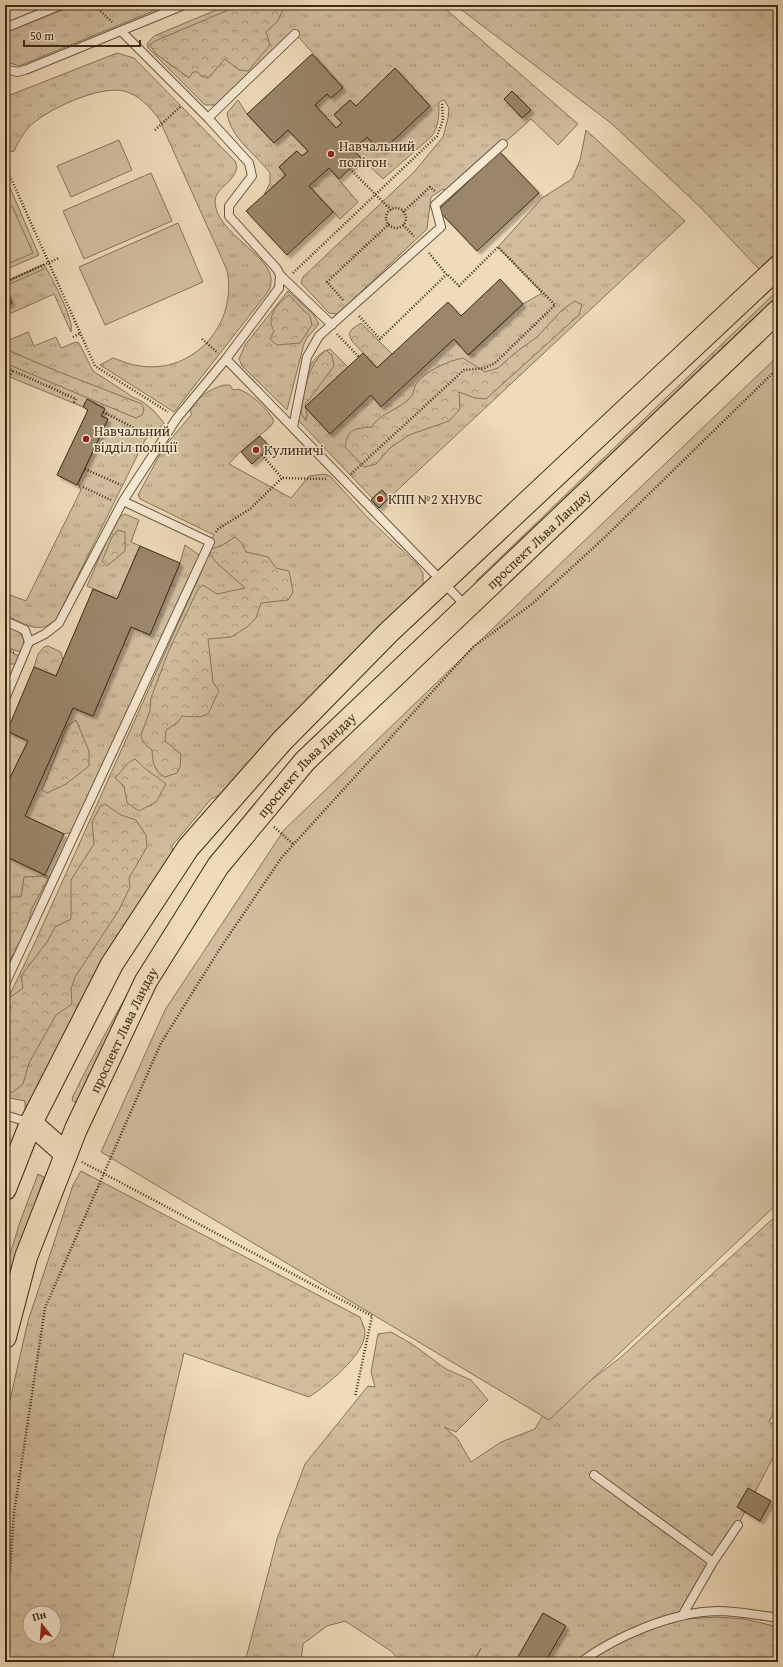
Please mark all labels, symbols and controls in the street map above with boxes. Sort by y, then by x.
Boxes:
scale bar [24,22,140,48]
text: 50 m [30,27,54,44]
place label: Навчальний полігон [339,136,415,172]
marker: Навчальний полігон [326,149,336,159]
place label: Навчальний відділ поліції [94,421,178,457]
marker: Навчальний відділ поліції [81,434,91,444]
place label: Кулиничі [264,440,324,460]
marker: Кулиничі [251,445,261,455]
street label: проспект Льва Ландау [482,484,595,594]
place label: КПП №2 ХНУВС [388,489,483,509]
marker: КПП №2 ХНУВС [375,494,385,504]
street label: проспект Льва Ландау [252,708,360,822]
street label: проспект Льва Ландау [84,963,162,1096]
north arrow [22,1605,62,1645]
text: Пн [30,1606,48,1625]

